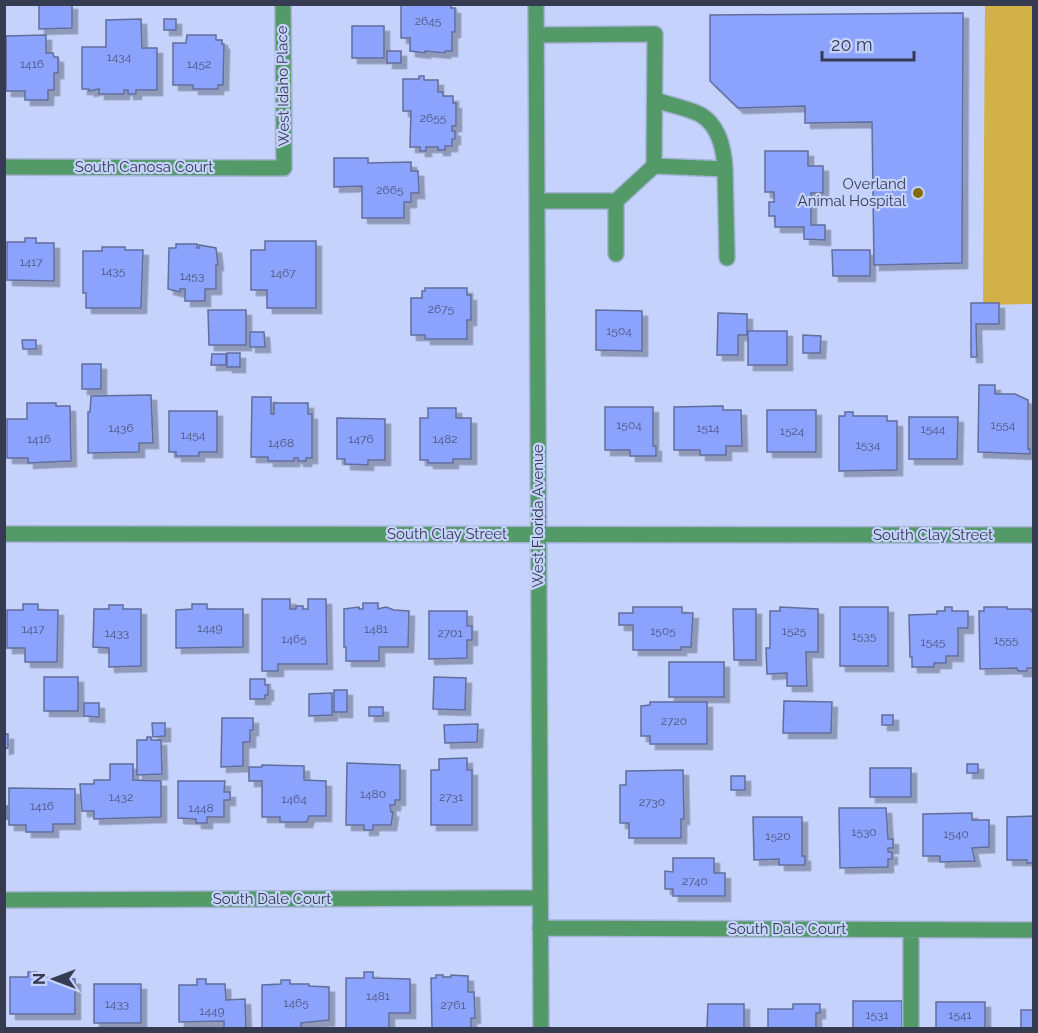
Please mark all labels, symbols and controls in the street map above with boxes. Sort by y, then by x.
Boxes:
house number: 2645 [415,14,442,28]
scale bar [822,24,914,62]
street label: West Idaho Place [273,25,293,147]
text: 20 m [831,34,873,55]
house number: 1434 [107,50,132,64]
house number: 1416 [20,57,44,71]
house number: 1452 [187,57,211,71]
house number: 2655 [420,111,447,125]
street label: South Canosa Court [75,158,213,176]
place label: Overland Animal Hospital [798,175,907,210]
house number: 2665 [376,183,404,197]
marker: Overland Animal Hospital [911,186,925,200]
house number: 1417 [19,255,43,269]
house number: 1435 [101,264,126,278]
house number: 1467 [270,266,296,280]
house number: 1453 [180,269,204,283]
house number: 2675 [428,302,455,316]
house number: 1504 [606,324,632,338]
house number: 1504 [616,418,642,432]
house number: 1554 [991,418,1016,432]
house number: 1436 [108,421,134,435]
house number: 1514 [696,421,720,435]
house number: 1544 [921,422,946,436]
house number: 1524 [780,424,805,438]
house number: 1454 [181,428,206,442]
house number: 1416 [27,432,51,446]
house number: 1476 [348,432,374,446]
house number: 1482 [432,432,458,446]
house number: 1468 [268,436,294,450]
house number: 1534 [856,438,881,452]
street label: West Florida Avenue [529,444,547,588]
street label: South Clay Street [387,525,507,543]
street label: South Clay Street [873,526,993,544]
house number: 1449 [197,621,223,635]
house number: 1417 [21,622,45,636]
house number: 1481 [364,622,388,636]
house number: 1505 [650,624,676,638]
house number: 1525 [782,624,807,638]
house number: 1433 [105,626,129,640]
house number: 2701 [437,626,463,640]
house number: 1535 [852,629,877,643]
house number: 1465 [281,632,307,646]
house number: 1555 [994,633,1019,647]
house number: 1545 [921,635,946,649]
house number: 2720 [661,714,687,728]
house number: 1480 [360,787,386,801]
house number: 1432 [109,790,133,804]
house number: 2731 [439,790,463,804]
house number: 1464 [281,792,307,806]
house number: 2730 [639,795,665,809]
house number: 1416 [30,799,54,813]
house number: 1448 [188,801,214,815]
house number: 1530 [851,825,877,839]
house number: 1540 [943,827,969,841]
house number: 1520 [765,829,791,843]
house number: 2740 [682,874,708,888]
street label: South Dale Court [213,890,331,908]
street label: South Dale Court [728,920,846,938]
north arrow [24,949,84,1009]
text: N [30,973,49,985]
house number: 1481 [366,989,390,1003]
house number: 1465 [283,996,309,1010]
house number: 1433 [105,997,129,1011]
house number: 2761 [440,998,466,1012]
house number: 1449 [199,1004,225,1018]
house number: 1531 [865,1008,889,1022]
house number: 1541 [948,1008,972,1022]

